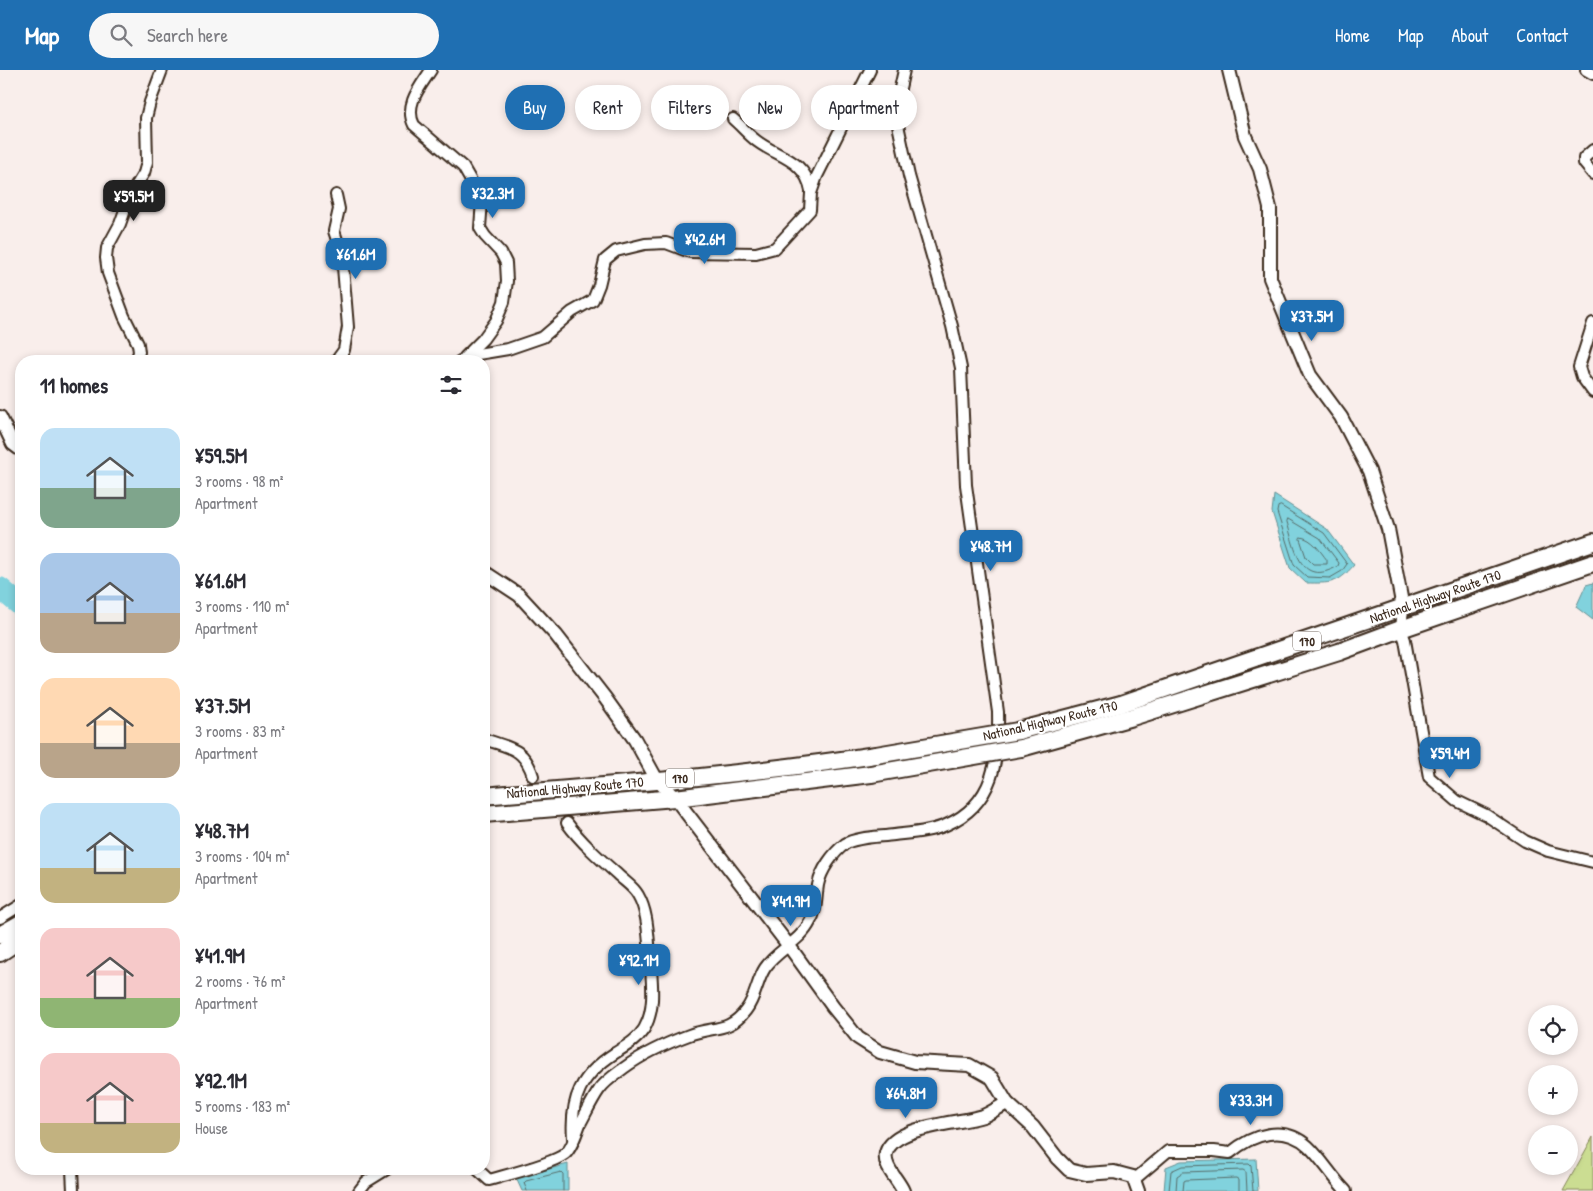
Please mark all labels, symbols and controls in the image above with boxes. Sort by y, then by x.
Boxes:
search box [89,13,439,58]
text: Map [25,19,59,51]
icon: search [107,21,135,49]
text: Search here [147,22,228,48]
text: Home [1335,23,1370,48]
text: Map [1398,23,1423,48]
text: About [1451,23,1488,48]
text: Contact [1516,23,1568,48]
chip: Buy [505,85,565,130]
chip: Rent [575,85,641,130]
chip: Filters [651,85,729,130]
chip: New [739,85,801,130]
chip: Apartment [811,85,917,130]
pin: ¥32.3M [452,176,534,219]
pin: ¥59.5M [93,180,175,222]
text: ¥32.3M [472,182,514,204]
text: ¥59.5M [114,185,154,207]
pin: ¥42.6M [664,222,746,265]
text: ¥42.6M [685,228,725,250]
pin: ¥61.6M [315,238,397,280]
text: ¥61.6M [337,243,375,265]
pin: ¥37.5M [1271,300,1353,342]
text: ¥37.5M [1291,305,1333,327]
text: 11 homes [40,371,108,400]
icon: filters [437,371,465,399]
text: ¥59.5M [195,441,247,470]
icon: home [80,448,140,508]
text: 3 rooms · 98 m² [195,470,284,492]
text: Apartment [195,492,258,514]
pin: ¥48.7M [950,530,1032,572]
text: ¥48.7M [970,535,1012,557]
street label: National Highway Route 170 [1367,565,1504,628]
text: ¥61.6M [195,566,246,595]
icon: home [80,573,140,633]
text: 3 rooms · 110 m² [195,595,290,617]
text: Apartment [195,617,258,639]
road number: 170 [1293,632,1321,650]
text: ¥37.5M [195,691,250,720]
street label: National Highway Route 170 [981,695,1119,746]
icon: home [80,698,140,758]
text: 3 rooms · 83 m² [195,720,285,742]
pin: ¥59.4M [1409,736,1491,779]
text: Apartment [195,742,258,764]
text: ¥59.4M [1430,742,1470,764]
road number: 170 [666,768,694,788]
street label: National Highway Route 170 [506,772,645,803]
text: ¥48.7M [195,816,249,845]
icon: home [80,823,140,883]
text: 3 rooms · 104 m² [195,845,290,867]
text: Apartment [195,867,258,889]
pin: ¥41.9M [750,884,832,927]
text: ¥41.9M [772,890,810,912]
text: ¥41.9M [195,941,245,970]
pin: ¥92.1M [598,944,680,986]
icon: home [80,948,140,1008]
text: ¥92.1M [619,949,659,971]
text: 2 rooms · 76 m² [195,970,285,992]
text: Apartment [195,992,258,1014]
map controls [1528,1005,1578,1175]
button: locate [1528,1005,1578,1055]
button: + [1528,1065,1578,1115]
text: ¥92.1M [195,1066,247,1095]
icon: home [80,1073,140,1133]
pin: ¥64.8M [865,1076,947,1119]
text: ¥64.8M [886,1082,926,1104]
pin: ¥33.3M [1210,1084,1292,1126]
text: ¥33.3M [1230,1089,1272,1111]
text: 5 rooms · 183 m² [195,1095,290,1117]
text: House [195,1117,228,1139]
button: − [1528,1125,1578,1175]

